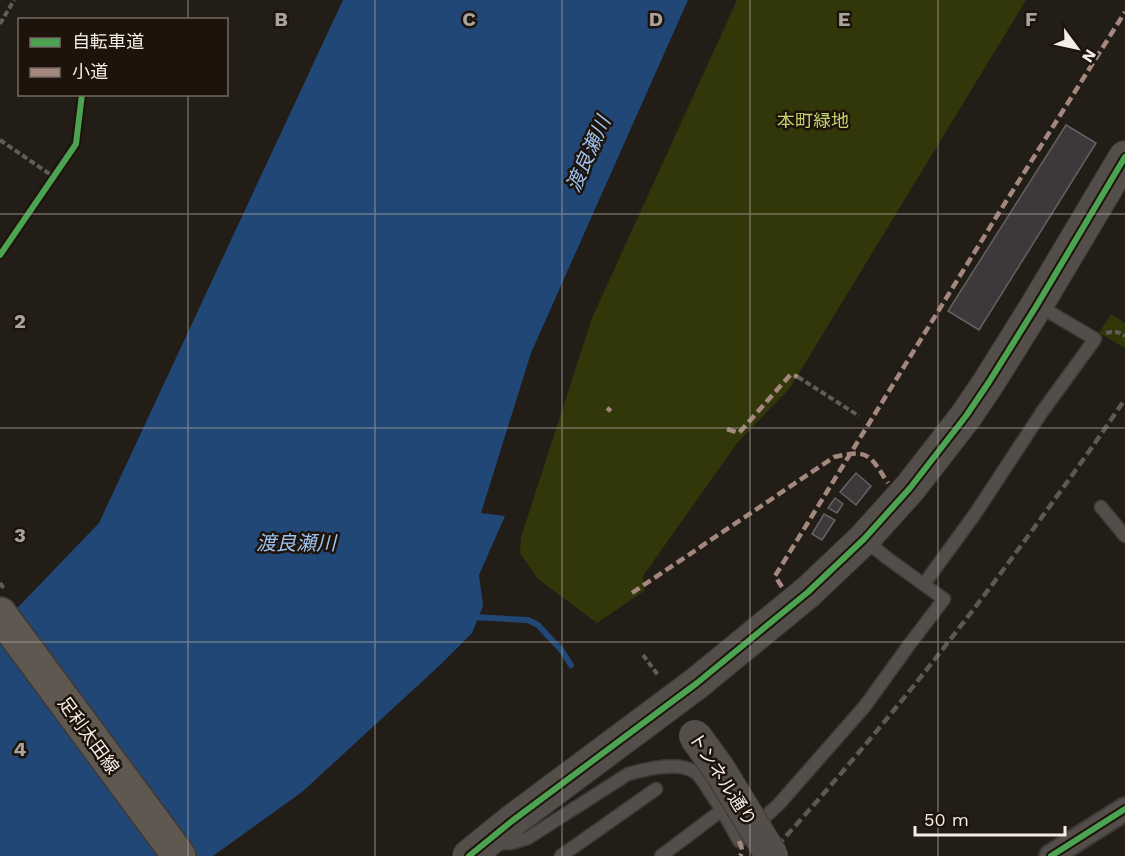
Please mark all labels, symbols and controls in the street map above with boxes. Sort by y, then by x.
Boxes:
text: B [274,7,288,31]
text: C [462,7,476,31]
text: D [649,7,663,31]
text: E [838,7,850,31]
text: F [1025,7,1037,31]
legend [18,18,228,96]
north arrow [1047,18,1107,78]
text: 自転車道 [72,31,144,52]
text: N [1078,46,1100,66]
text: 小道 [72,61,108,82]
park label: 本町緑地 [777,110,849,131]
water label: 渡良瀬川 [561,111,616,195]
text: 2 [14,309,26,333]
text: 3 [14,523,26,547]
water label: 渡良瀬川 [256,531,338,555]
street label: 足利太田線 [54,692,124,778]
street label: トンネル通り [685,728,761,830]
text: 4 [14,737,27,761]
scale bar [915,799,1065,837]
text: 50 m [924,809,969,830]

